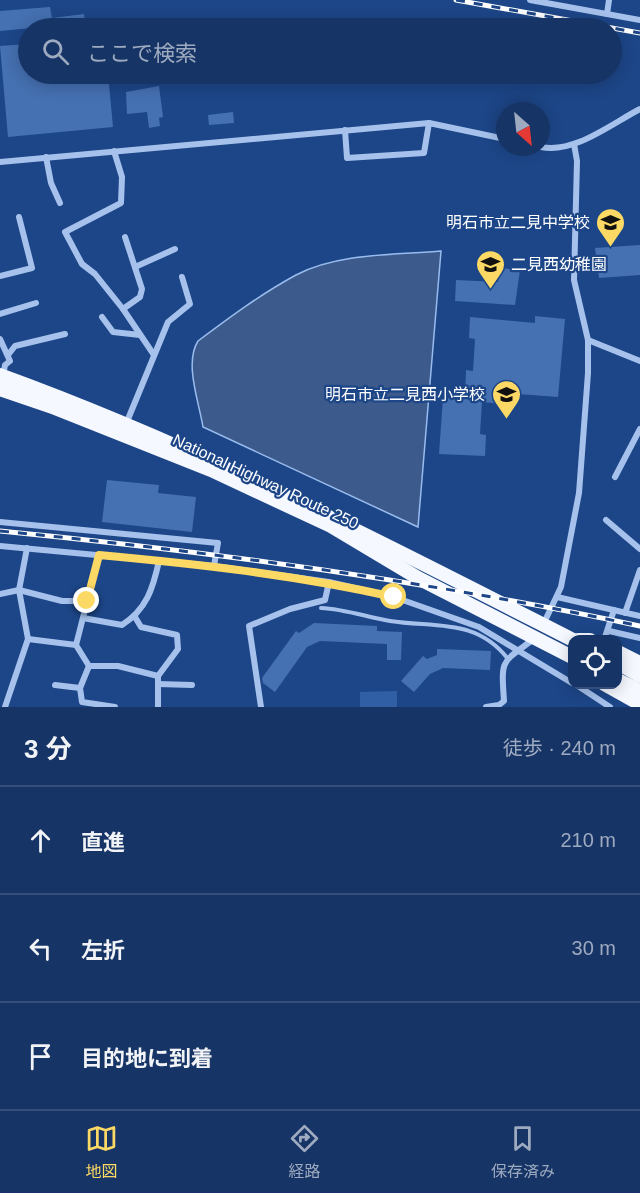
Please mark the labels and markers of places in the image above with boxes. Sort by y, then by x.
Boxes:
school or university icon: 明石市立二見中学校 [595,206,627,248]
place label: 明石市立二見中学校 [446,214,590,231]
school or university icon: 二見西幼稚園 [474,248,506,290]
place label: 二見西幼稚園 [511,256,607,273]
school or university icon: 明石市立二見西小学校 [490,378,522,420]
place label: 明石市立二見西小学校 [325,386,485,403]

